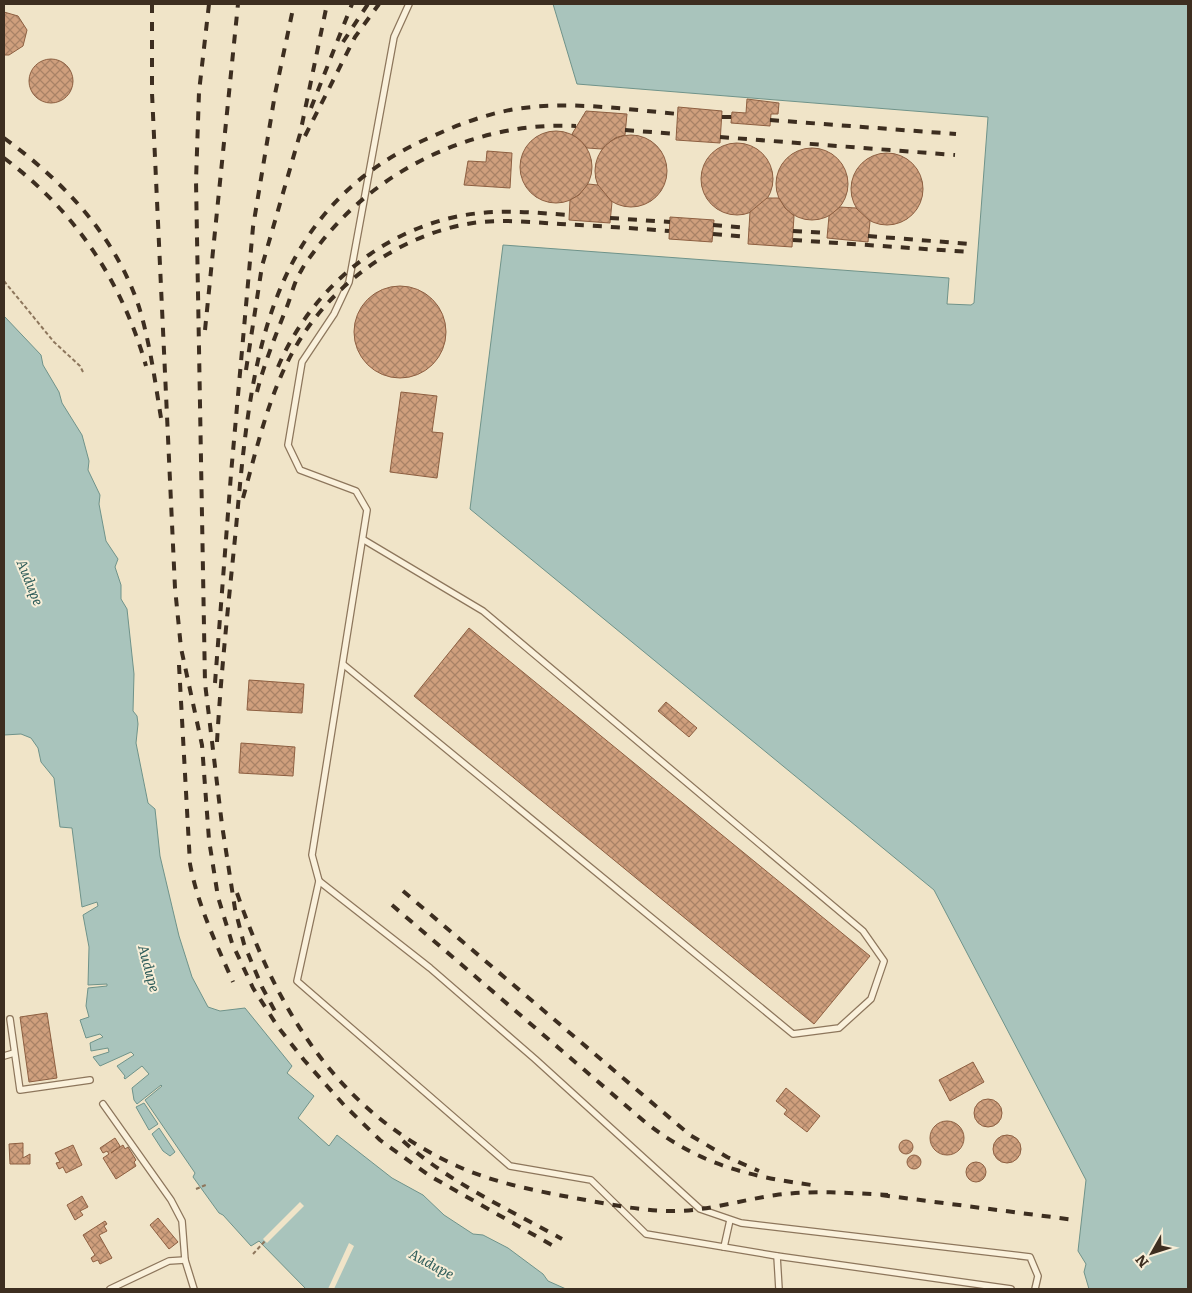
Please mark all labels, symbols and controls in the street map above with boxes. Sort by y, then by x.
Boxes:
water label: Audupe [13,556,49,609]
water label: Audupe [134,942,166,994]
north arrow [1127,1228,1177,1278]
water label: Audupe [406,1243,458,1283]
text: N [1129,1251,1153,1273]

